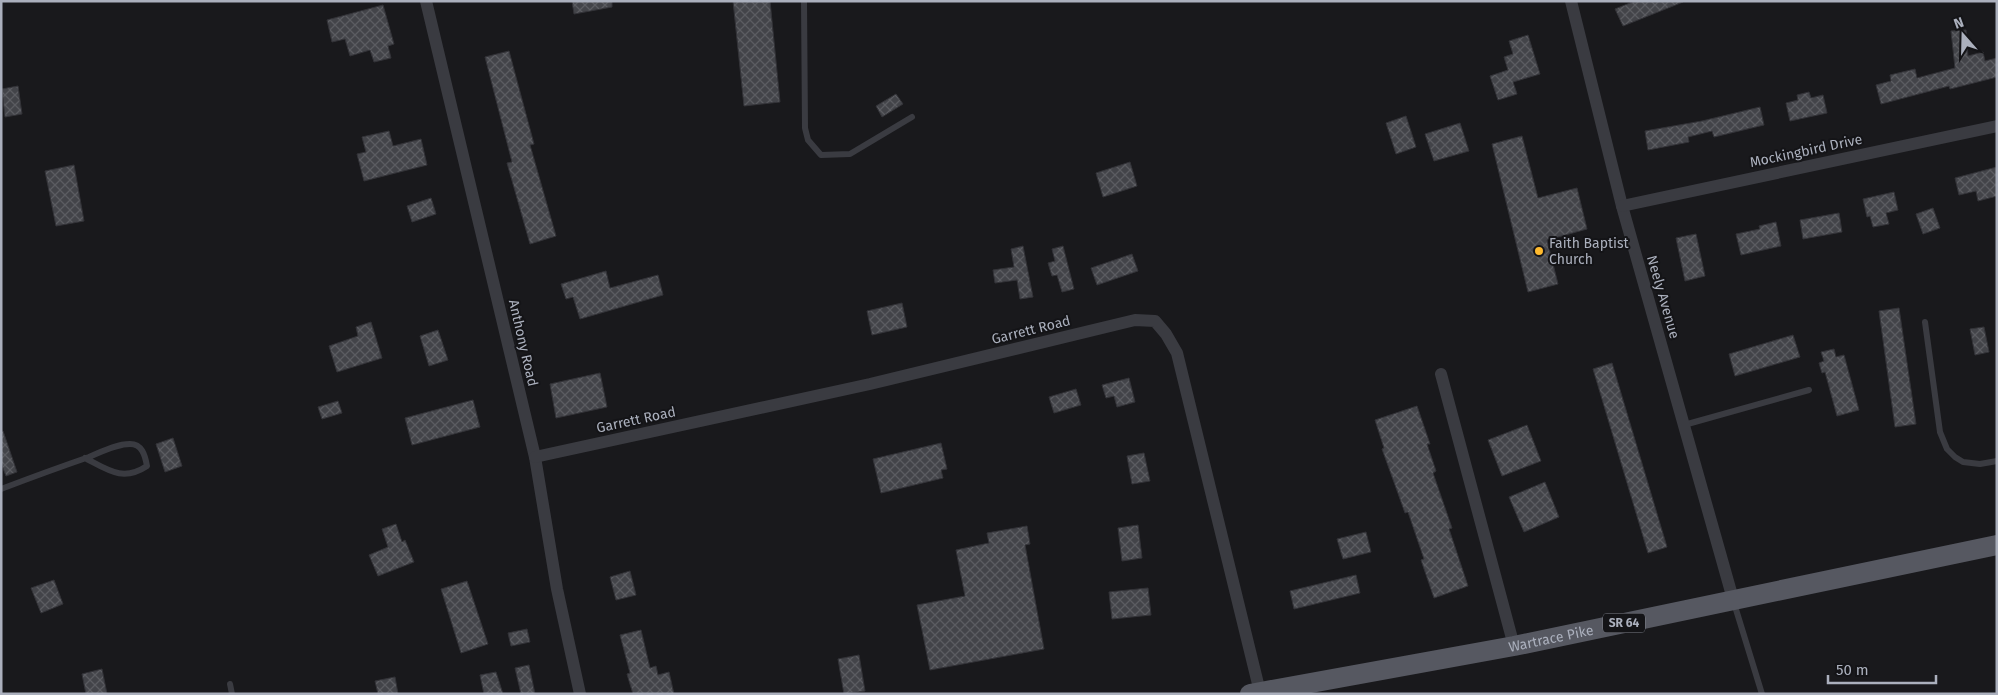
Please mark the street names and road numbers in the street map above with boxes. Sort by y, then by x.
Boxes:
street label: Mockingbird Drive [1748,131,1864,171]
street label: Neely Avenue [1643,253,1683,341]
street label: Anthony Road [505,298,541,388]
street label: Garrett Road [990,312,1072,348]
street label: Garrett Road [595,403,677,437]
road number: SR 64 [1603,614,1645,632]
street label: Wartrace Pike [1507,621,1595,655]

